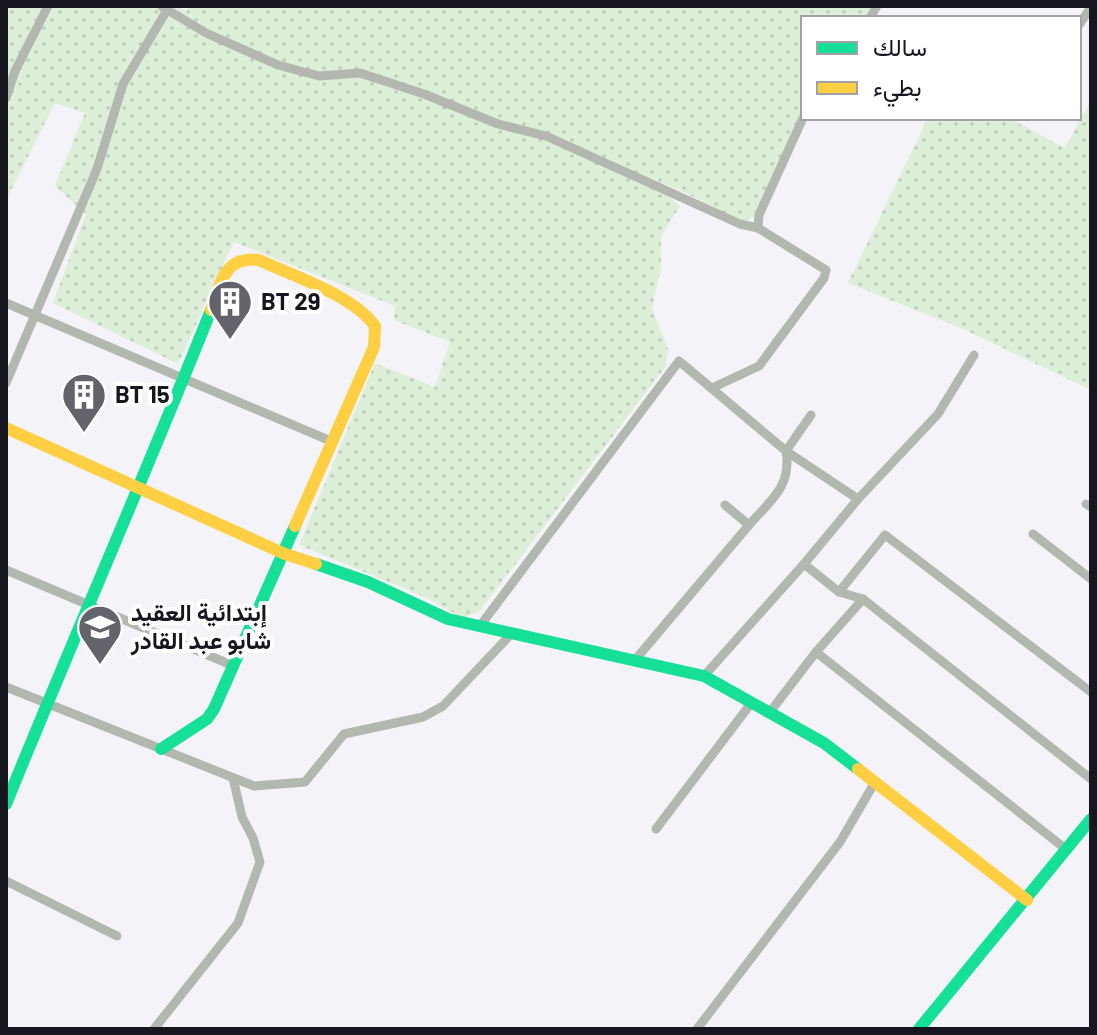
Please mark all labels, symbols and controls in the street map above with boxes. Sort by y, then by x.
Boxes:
legend [801,16,1081,120]
text: سالك [873,32,927,61]
text: بطيء [873,72,922,107]
building icon: BT 29 [206,278,254,341]
place label: BT 29 [261,286,320,315]
building icon: BT 15 [60,371,108,434]
place label: BT 15 [115,379,170,408]
place label: إبتدائية العقيد شابو عبد القادر [130,597,271,656]
school or university icon: إبتدائية العقيد شابو عبد القادر [76,603,124,666]

